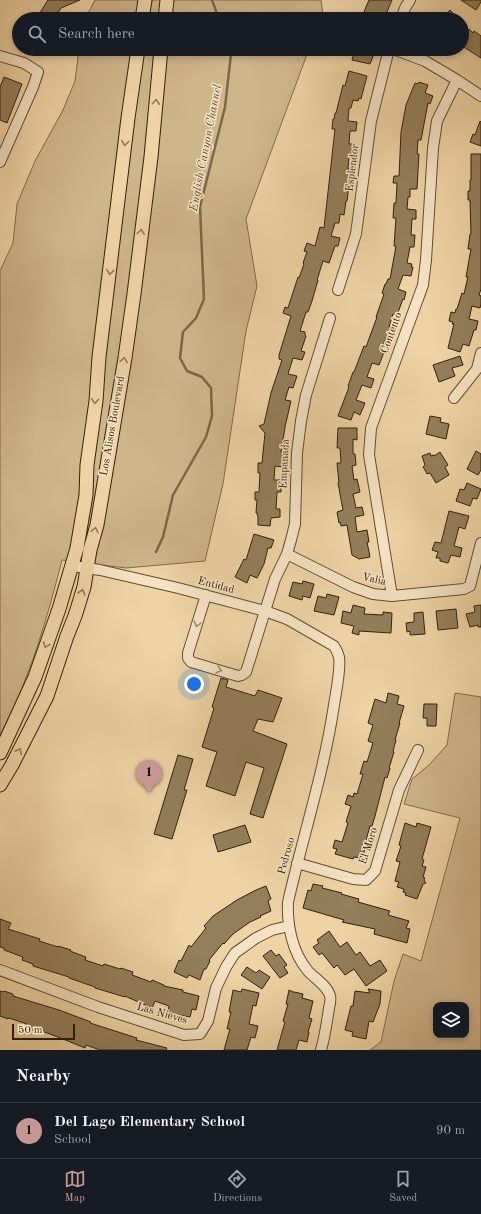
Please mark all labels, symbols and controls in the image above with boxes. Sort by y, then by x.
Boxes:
search box [12,12,469,56]
icon: search [26,23,48,45]
text: Search here [58,27,135,42]
water label: English Canyon Channel [188,83,224,213]
one-way arrow [151,99,160,105]
one-way arrow [120,140,129,146]
street label: Esplendor [345,143,361,192]
one-way arrow [137,229,146,235]
one-way arrow [105,269,114,275]
street label: Contento [379,311,405,355]
one-way arrow [119,357,128,364]
street label: Los Alisos Boulevard [99,375,127,477]
one-way arrow [91,398,100,404]
street label: Empanada [278,438,292,489]
one-way arrow [91,527,99,533]
street label: Valia [361,572,388,588]
street label: Entidad [197,576,236,596]
one-way arrow [77,589,86,596]
one-way arrow [193,620,202,627]
one-way arrow [43,642,51,649]
one-way arrow [215,665,222,674]
your location [184,674,204,694]
one-way arrow [14,748,22,755]
pin: 1 [136,760,162,793]
street label: El Moro [358,826,380,866]
street label: Pedroso [277,836,297,876]
street label: Las Nieves [135,1002,189,1027]
map controls [433,1002,469,1038]
button: layers [433,1002,469,1038]
scale bar [12,1022,75,1041]
text: 50 m [18,1025,43,1036]
text: Nearby [16,1068,71,1085]
text: Del Lago Elementary School [54,1115,245,1130]
text: 1 [25,1124,33,1137]
text: 90 m [436,1124,465,1137]
text: School [54,1133,91,1146]
tab: Map [64,1168,86,1206]
tab: Directions [213,1168,262,1206]
tab: Saved [389,1168,417,1206]

